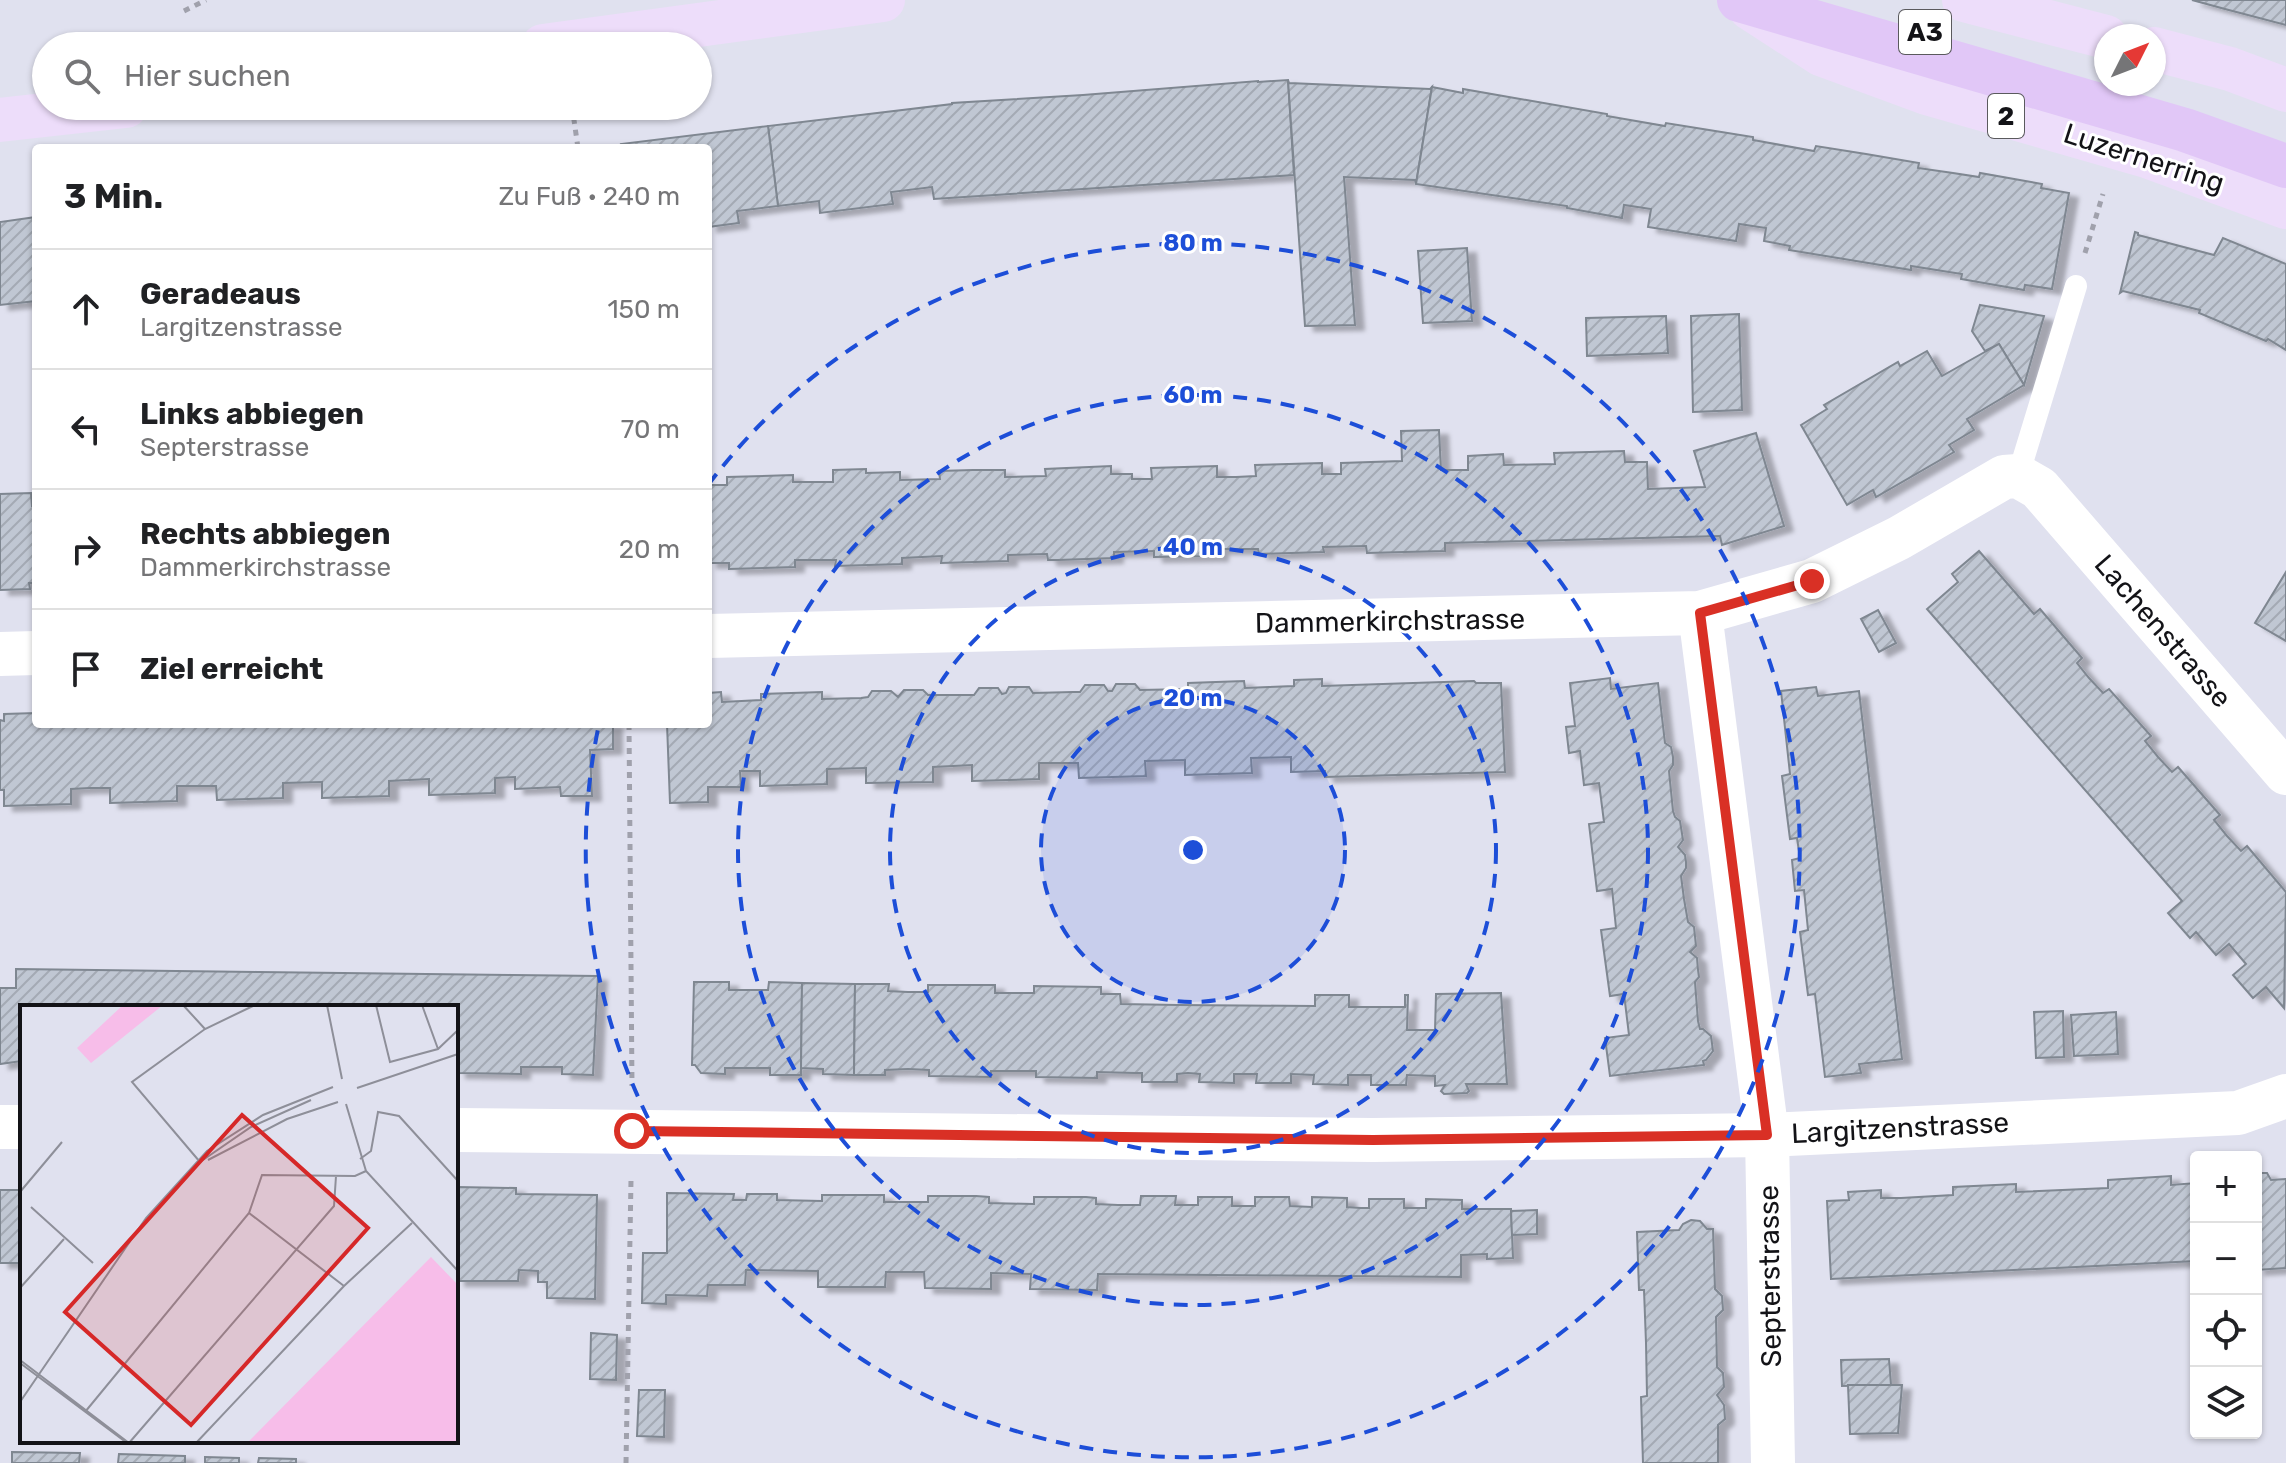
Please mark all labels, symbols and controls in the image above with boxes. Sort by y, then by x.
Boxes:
road number: A3 [1899,10,1951,54]
north arrow [2094,24,2166,96]
search box [32,32,712,120]
icon: search [60,54,104,98]
text: Hier suchen [124,58,291,94]
road number: 2 [1988,94,2024,138]
street label: Luzernerring [2060,117,2228,199]
text: 3 Min. [64,176,163,217]
text: Zu Fuß · 240 m [498,181,680,212]
text: 80 m [1163,229,1223,257]
text: Geradeaus [140,276,301,312]
icon: ahead [64,287,108,331]
text: 150 m [607,294,680,325]
text: Largitzenstrasse [140,312,342,343]
text: 60 m [1163,381,1223,409]
text: Links abbiegen [140,396,364,432]
icon: left [64,407,108,451]
text: 70 m [621,414,680,445]
text: Septerstrasse [140,432,309,463]
text: Rechts abbiegen [140,516,390,552]
icon: right [64,527,108,571]
text: 40 m [1163,533,1223,561]
text: 20 m [619,534,680,565]
street label: Lachenstrasse [2088,548,2238,714]
text: Dammerkirchstrasse [140,552,391,583]
route end [1794,563,1830,599]
street label: Dammerkirchstrasse [1255,602,1525,640]
icon: arrive [64,647,108,691]
text: Ziel erreicht [140,651,323,687]
text: 20 m [1163,684,1223,712]
centre of rings [1179,836,1207,864]
inset map [20,1005,458,1443]
street label: Largitzenstrasse [1790,1106,2010,1150]
route start [614,1113,650,1149]
map controls [2190,1151,2262,1439]
button: + [2190,1151,2262,1223]
street label: Septerstrasse [1752,1185,1788,1367]
button: − [2190,1223,2262,1295]
button: locate [2190,1295,2262,1367]
button: layers [2190,1367,2262,1439]

